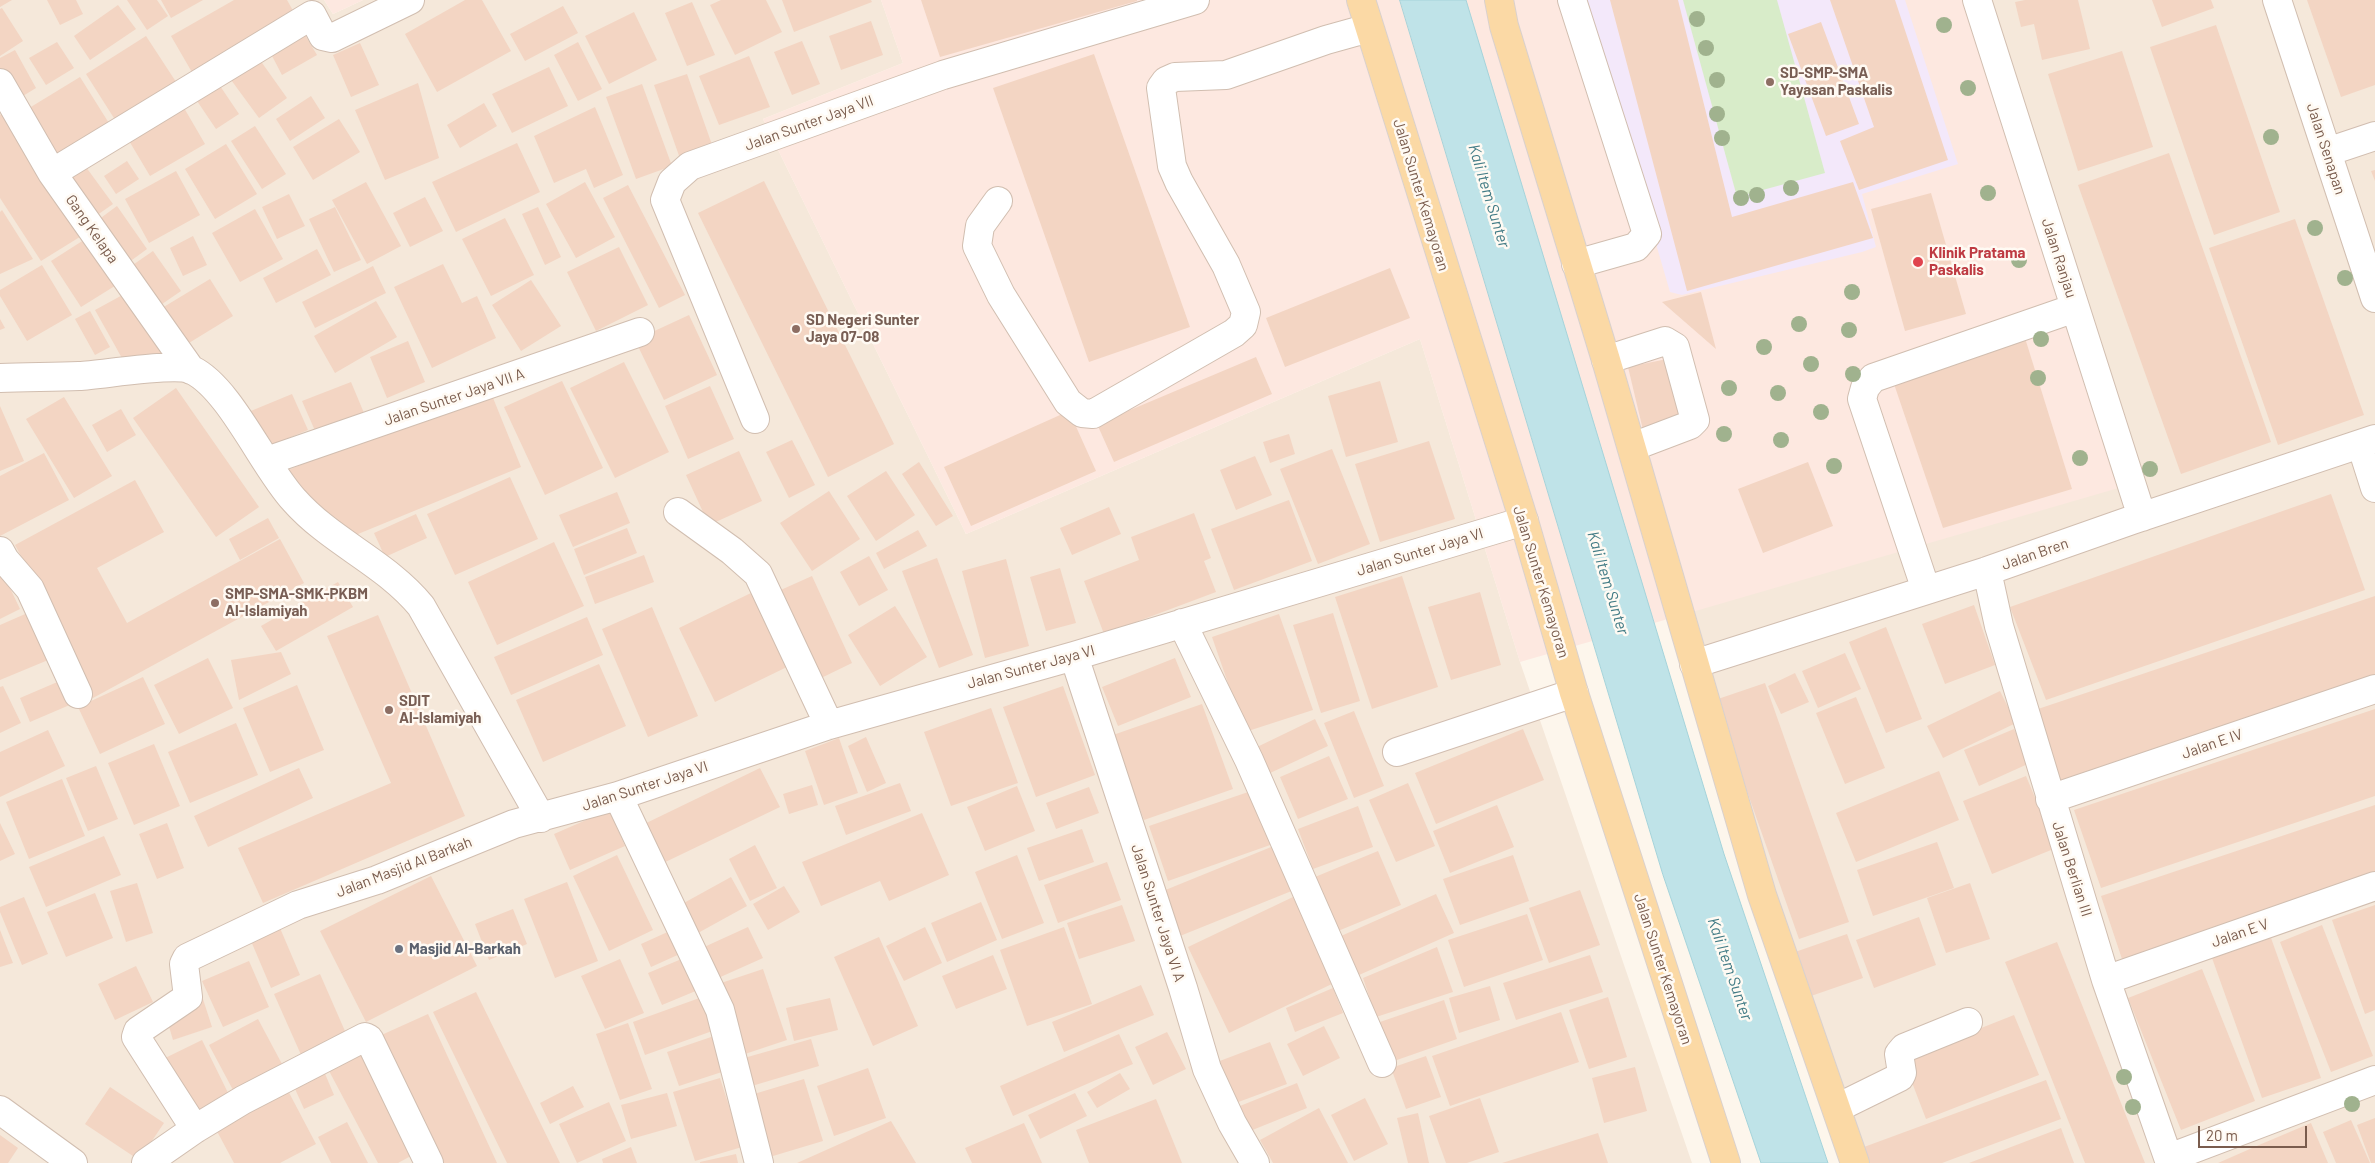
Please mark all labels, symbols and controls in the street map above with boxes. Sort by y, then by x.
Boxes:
place label: SD-SMP-SMA Yayasan Paskalis [1780,64,1893,99]
marker: SD-SMP-SMA Yayasan Paskalis [1764,76,1776,88]
street label: Jalan Sunter Jaya VII [742,91,876,155]
street label: Jalan Senapan [2303,101,2349,197]
street label: Jalan Sunter Kemayoran [1389,117,1453,273]
water label: Kali Item Sunter [1464,142,1514,250]
street label: Gang Kelapa [62,191,122,267]
street label: Jalan Ranjau [2038,216,2080,300]
place label: Klinik Pratama Paskalis [1929,244,2025,279]
marker: Klinik Pratama Paskalis [1911,255,1925,269]
place label: SD Negeri Sunter Jaya 07-08 [806,311,919,346]
marker: SD Negeri Sunter Jaya 07-08 [790,323,802,335]
street label: Jalan Sunter Jaya VII A [381,364,527,430]
street label: Jalan Sunter Kemayoran [1509,504,1573,660]
street label: Jalan Sunter Jaya VI [1355,524,1485,580]
water label: Kali Item Sunter [1583,529,1633,637]
street label: Jalan Bren [1999,534,2071,574]
place label: SMP-SMA-SMK-PKBM Al-Islamiyah [225,585,368,620]
marker: SMP-SMA-SMK-PKBM Al-Islamiyah [209,597,221,609]
street label: Jalan Sunter Jaya VI [965,641,1097,693]
place label: SDIT Al-Islamiyah [399,692,482,727]
marker: SDIT Al-Islamiyah [383,704,395,716]
street label: Jalan E IV [2179,725,2245,763]
street label: Jalan Sunter Jaya VI [580,757,710,815]
street label: Jalan Berlian III [2048,819,2096,919]
street label: Jalan Masjid Al Barkah [334,833,474,901]
street label: Jalan Sunter Jaya VI A [1127,842,1189,984]
street label: Jalan Sunter Kemayoran [1630,891,1696,1047]
water label: Kali Item Sunter [1703,915,1757,1023]
street label: Jalan E V [2209,915,2271,951]
place label: Masjid Al-Barkah [409,940,521,958]
marker: Masjid Al-Barkah [393,943,405,955]
scale bar [2200,1116,2309,1148]
text: 20 m [2206,1126,2238,1144]

